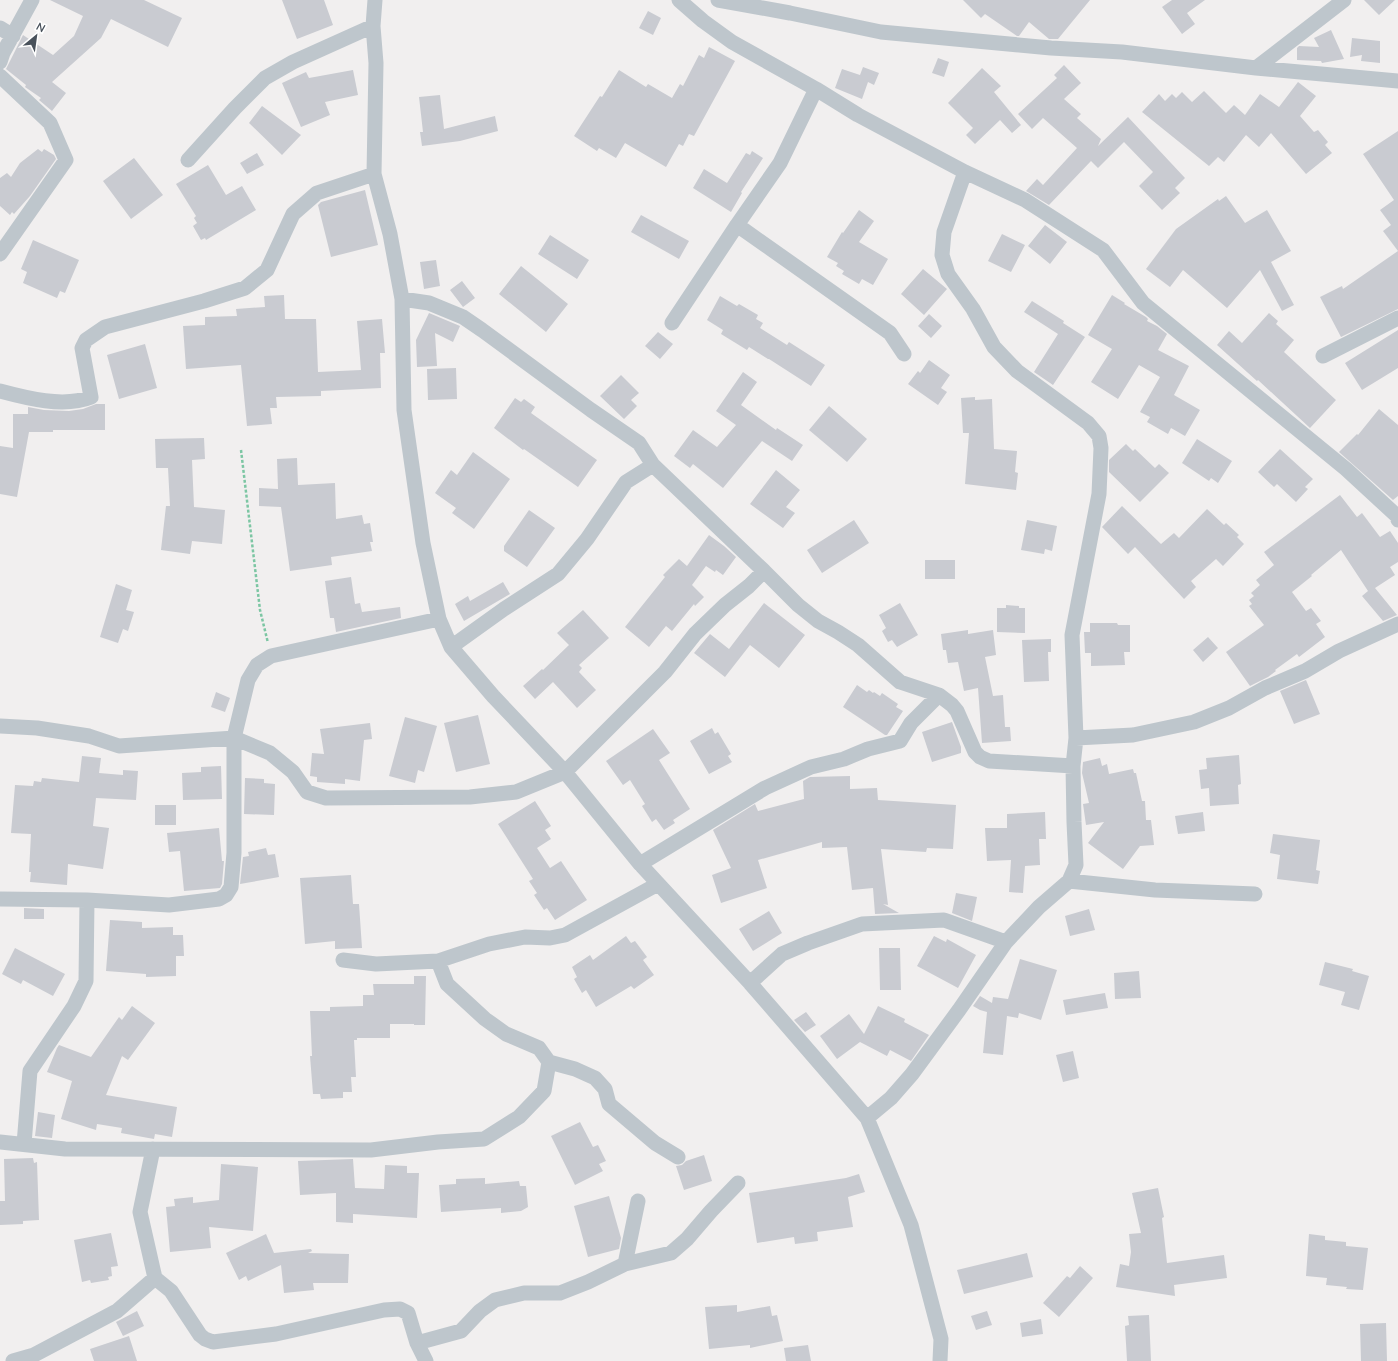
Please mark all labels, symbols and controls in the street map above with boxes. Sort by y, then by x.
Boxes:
north arrow [16,16,56,56]
text: N [34,19,48,35]

